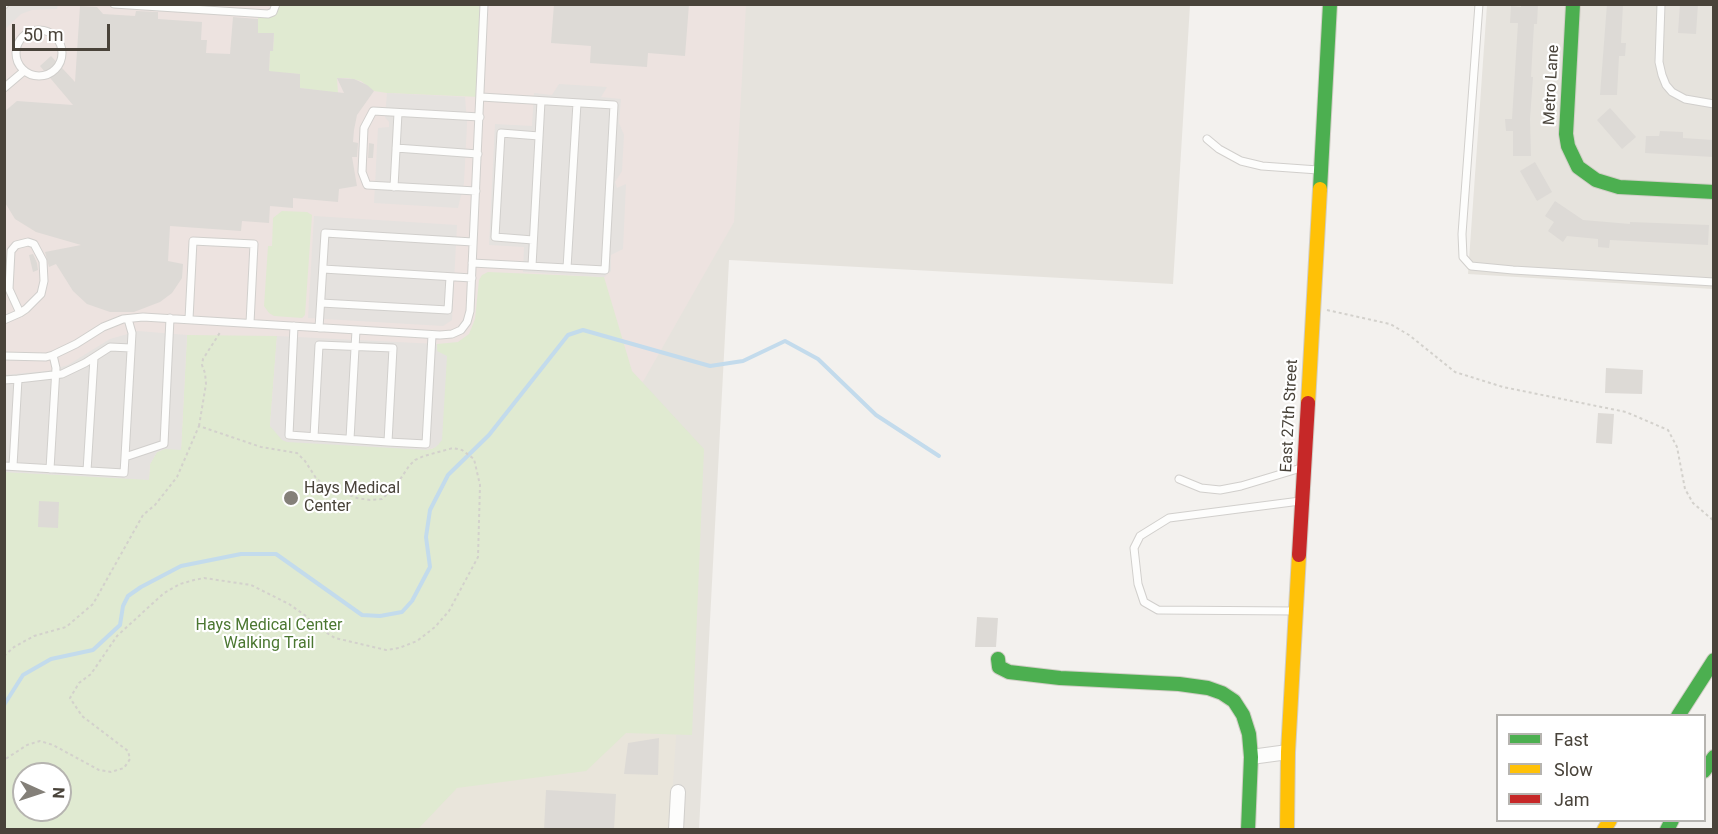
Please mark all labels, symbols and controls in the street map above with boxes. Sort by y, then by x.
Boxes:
scale bar [15,12,112,50]
text: 50 m [23,24,63,45]
street label: Metro Lane [1540,44,1564,126]
street label: East 27th Street [1277,359,1303,473]
place label: Hays Medical Center [304,479,400,517]
marker: Hays Medical Center [282,489,300,507]
park label: Hays Medical Center Walking Trail [196,616,342,654]
legend [1496,714,1706,822]
text: Fast [1554,729,1589,750]
text: Slow [1554,759,1593,780]
north arrow [12,762,72,822]
text: N [49,787,68,799]
text: Jam [1554,789,1590,810]

